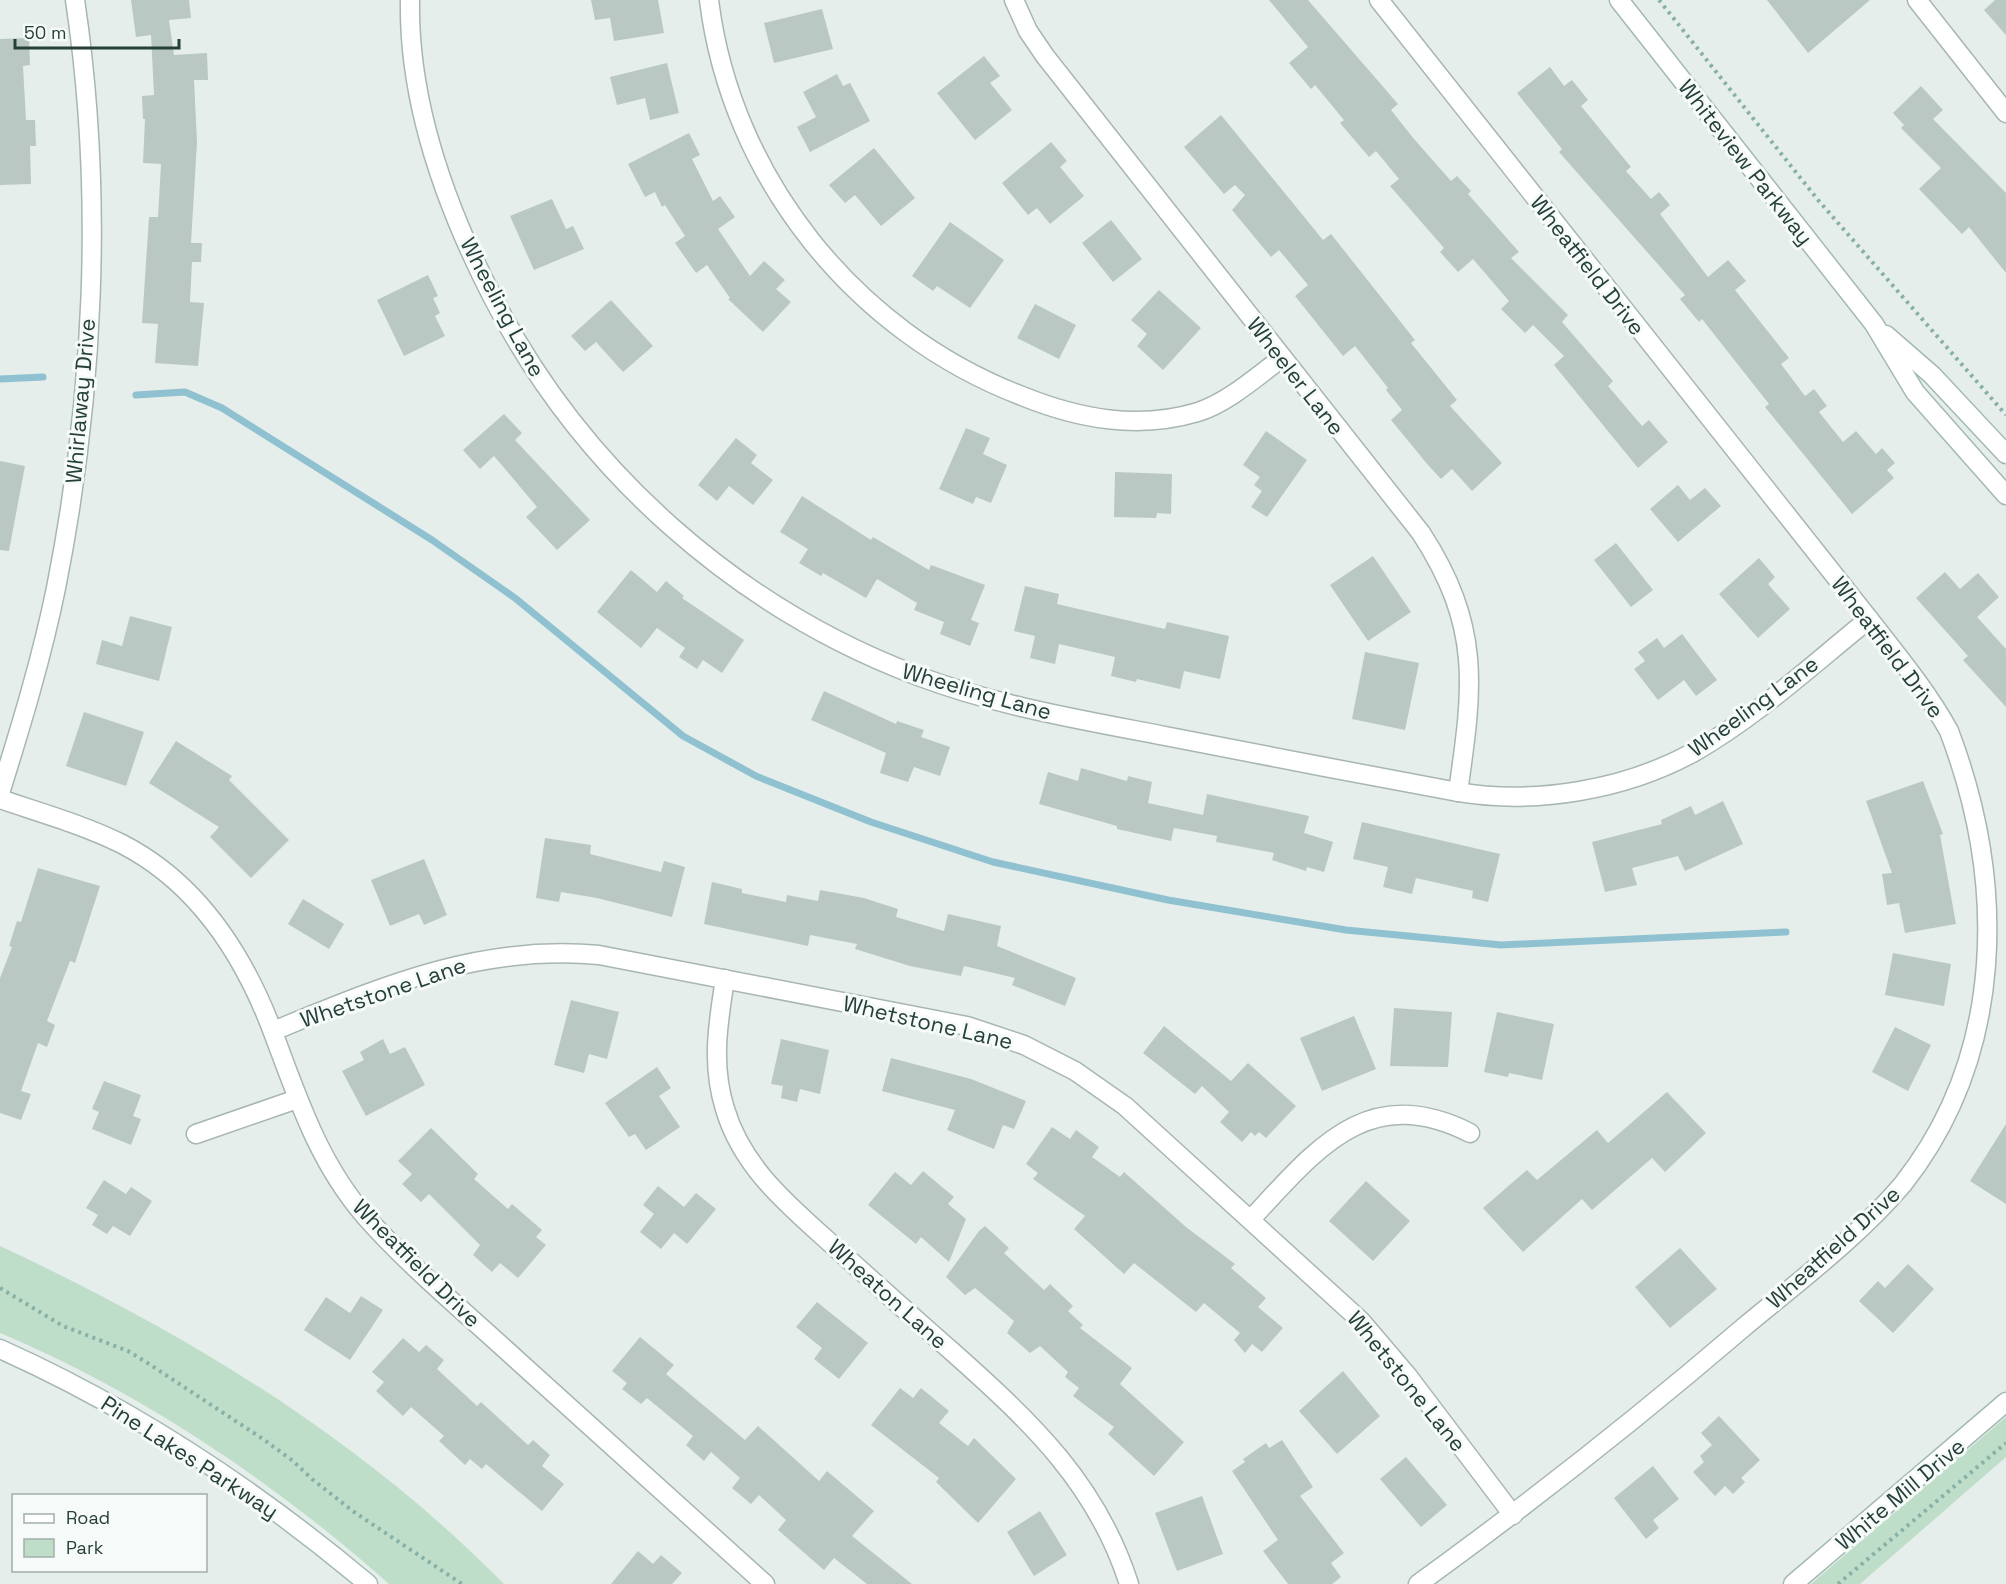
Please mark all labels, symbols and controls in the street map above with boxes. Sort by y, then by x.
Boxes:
scale bar [15,12,178,50]
text: 50 m [24,21,66,44]
street label: Whiteview Parkway [1673,73,1819,251]
street label: Wheatfield Drive [1525,189,1651,341]
street label: Wheeling Lane [454,232,552,382]
street label: Wheeler Lane [1241,311,1351,441]
street label: Whirlaway Drive [59,317,101,485]
street label: Wheatfield Drive [1826,571,1950,723]
street label: Wheeling Lane [1682,649,1824,763]
street label: Wheeling Lane [899,656,1055,726]
street label: Whetstone Lane [296,951,470,1033]
street label: Whetstone Lane [840,989,1016,1055]
street label: Wheatfield Drive [1760,1180,1906,1314]
street label: Wheatfield Drive [347,1193,487,1333]
street label: Wheaton Lane [822,1233,954,1355]
street label: Whetstone Lane [1342,1305,1472,1457]
street label: Pine Lakes Parkway [96,1389,284,1525]
street label: White Mill Drive [1830,1432,1970,1556]
legend [12,1494,207,1572]
text: Road [66,1506,110,1529]
text: Park [66,1536,104,1559]

